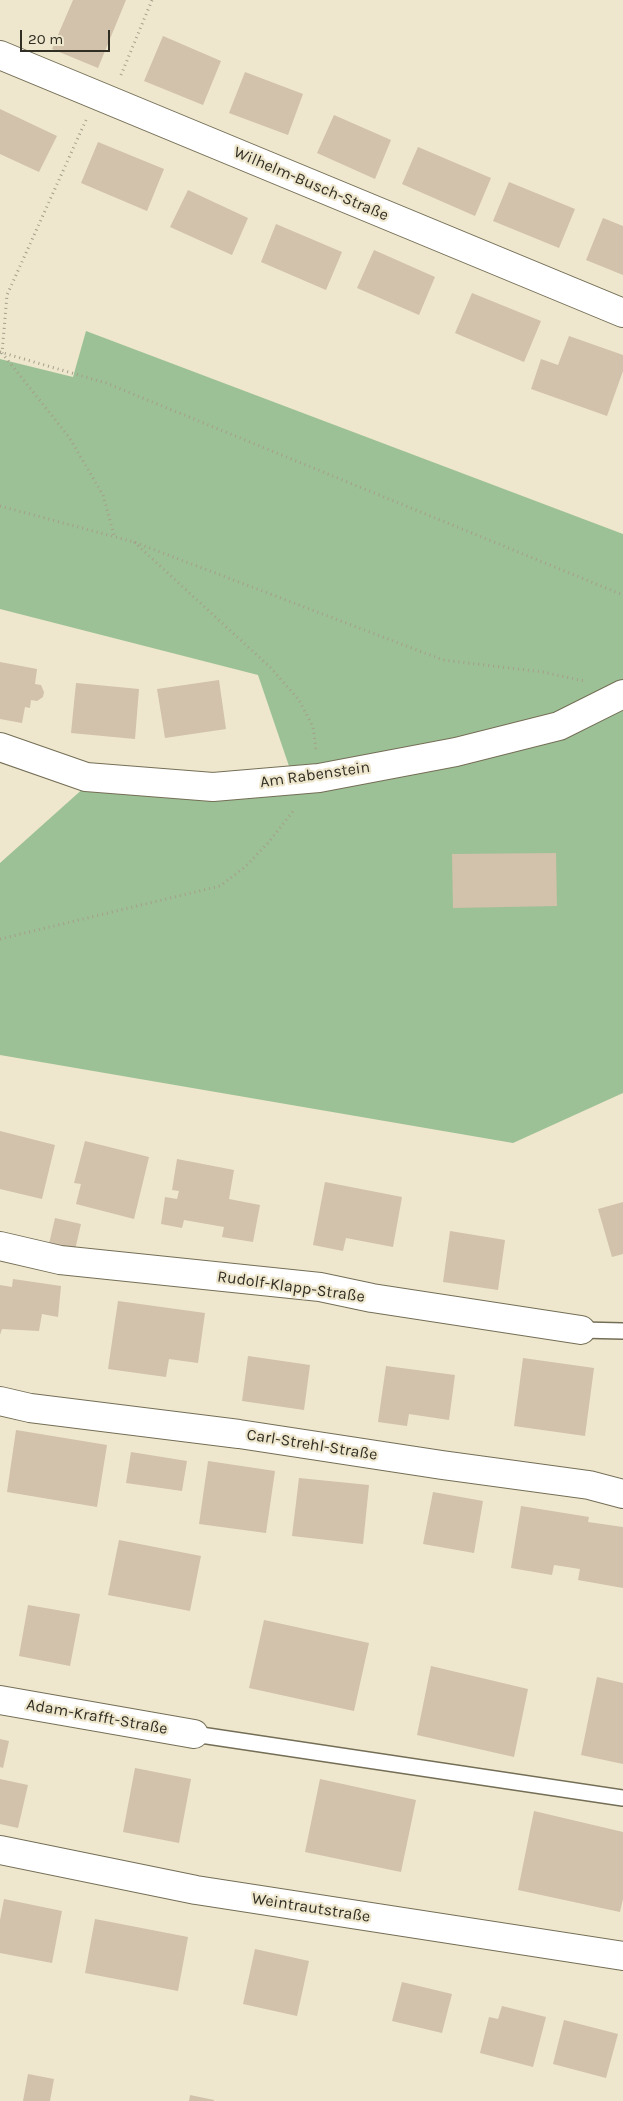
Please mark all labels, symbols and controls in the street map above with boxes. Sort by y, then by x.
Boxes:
scale bar [22,20,112,52]
text: 20 m [28,30,63,48]
street label: Wilhelm-Busch-Straße [231,143,391,225]
street label: Am Rabenstein [259,758,371,792]
street label: Rudolf-Klapp-Straße [216,1267,366,1307]
street label: Carl-Strehl-Straße [245,1425,379,1465]
street label: Adam-Krafft-Straße [25,1695,169,1739]
street label: Weintrautstraße [250,1889,372,1927]

